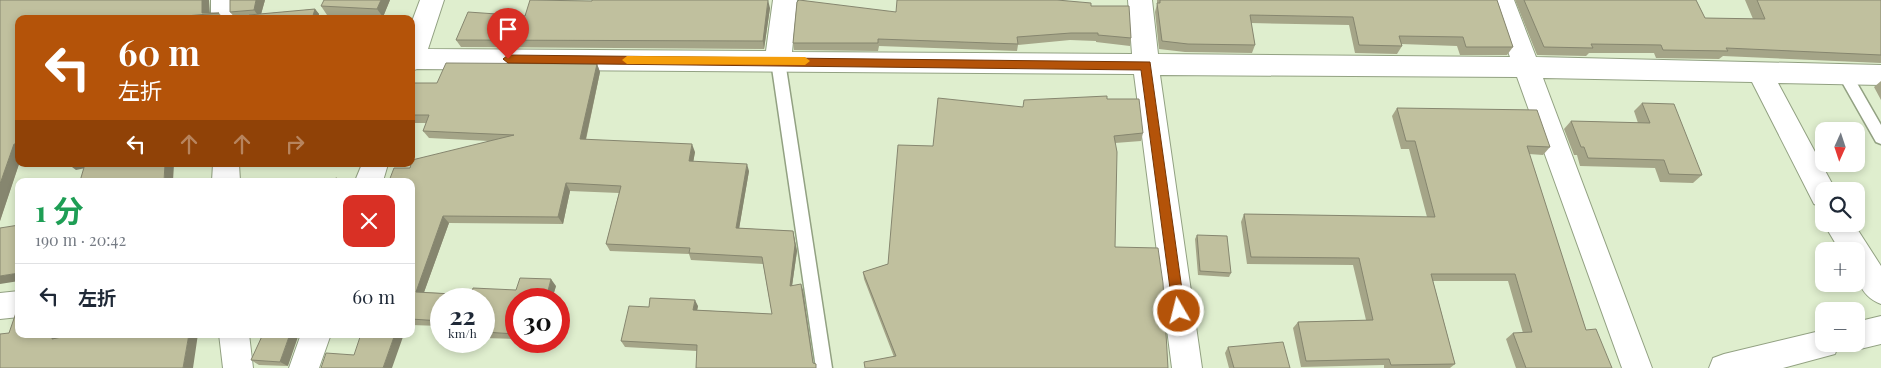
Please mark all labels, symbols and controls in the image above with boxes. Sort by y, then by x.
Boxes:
pin [487,8,529,59]
icon: arrive [494,15,522,43]
text: 60 m [118,28,200,75]
icon: left [35,35,100,100]
text: 左折 [118,75,162,105]
north arrow [1815,122,1865,172]
map controls [1815,122,1865,352]
icon: left [122,130,150,158]
icon: ahead [175,130,203,158]
icon: ahead [228,130,256,158]
icon: right [281,130,309,158]
button: search [1815,182,1865,232]
text: 1 分 [35,190,83,230]
button: close [343,195,395,247]
text: 190 m · 20:42 [35,229,126,250]
button: + [1815,242,1865,292]
icon: left [35,282,63,310]
text: 60 m [352,283,395,309]
text: 左折 [78,284,116,310]
position arrow [1152,284,1204,336]
speed limit sign: 30 [505,288,570,353]
text: 22 [449,298,476,331]
button: − [1815,302,1865,352]
text: km/h [448,325,477,341]

